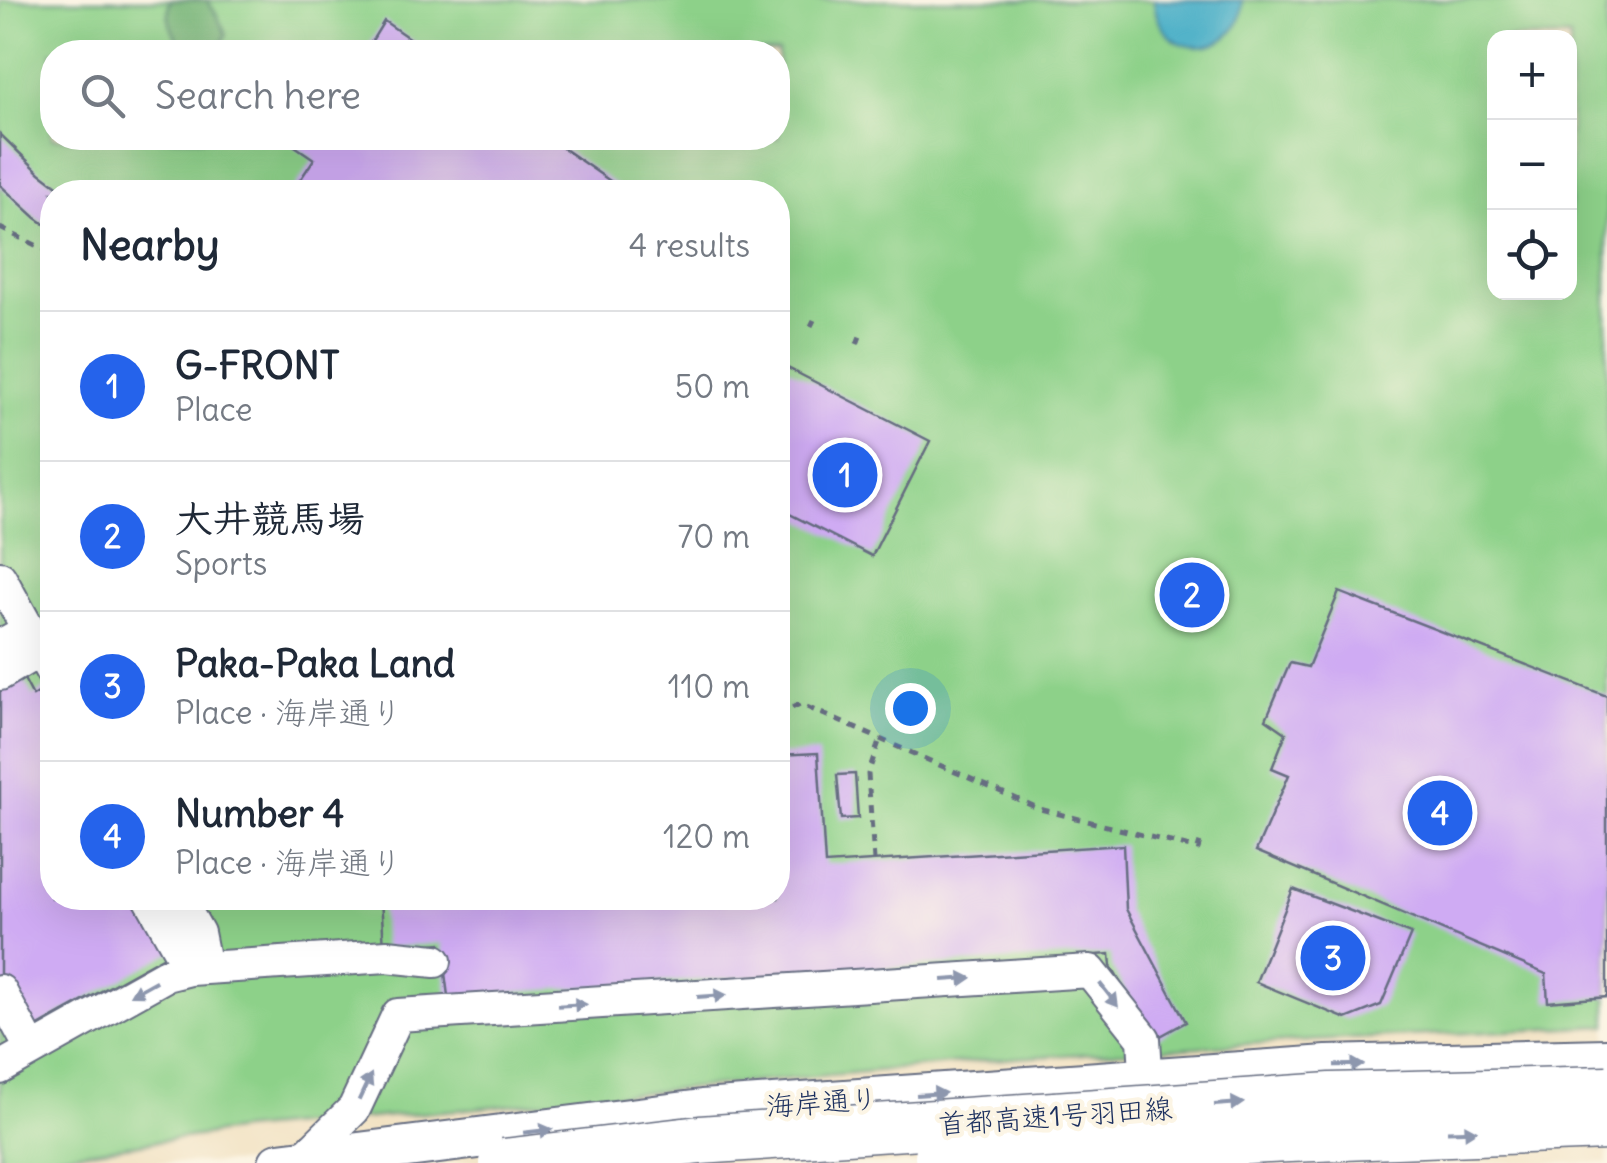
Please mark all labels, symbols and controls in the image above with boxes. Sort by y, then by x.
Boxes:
map controls [1487,30,1577,300]
button: + [1487,30,1577,120]
search box [40,40,790,150]
icon: search [75,68,130,123]
text: Search here [155,72,361,119]
button: − [1487,120,1577,210]
button: locate [1487,210,1577,300]
text: Nearby [80,219,219,271]
text: 4 results [629,225,750,266]
text: G-FRONT [175,342,340,389]
text: 1 [106,366,119,407]
text: 50 m [675,366,750,407]
text: Place [175,389,252,430]
pin: 1 [812,438,878,512]
text: 大井競馬場 [175,495,365,542]
text: 2 [104,516,121,557]
text: 70 m [678,516,750,557]
text: Sports [175,543,267,584]
pin: 2 [1160,558,1224,632]
text: Paka-Paka Land [175,640,455,687]
text: 3 [103,666,122,707]
text: 110 m [668,666,750,707]
your location [885,683,936,734]
text: Place · 海岸通り [175,692,403,733]
pin: 4 [1408,776,1472,850]
text: Number 4 [175,790,344,837]
text: 4 [103,816,122,857]
text: 120 m [663,816,750,857]
text: Place · 海岸通り [175,842,403,883]
pin: 3 [1300,920,1366,996]
one-way arrow [941,970,973,986]
one-way arrow [128,980,157,997]
one-way arrow [1098,982,1119,1007]
one-way arrow [696,988,728,1004]
one-way arrow [556,997,588,1013]
one-way arrow [1333,1057,1365,1073]
one-way arrow [356,1072,373,1101]
street label: 海岸通り [765,1080,879,1124]
one-way arrow [915,1086,947,1102]
street label: 首都高速1号羽田線 [936,1090,1174,1142]
one-way arrow [1214,1096,1246,1112]
one-way arrow [522,1123,554,1139]
one-way arrow [1446,1123,1478,1139]

